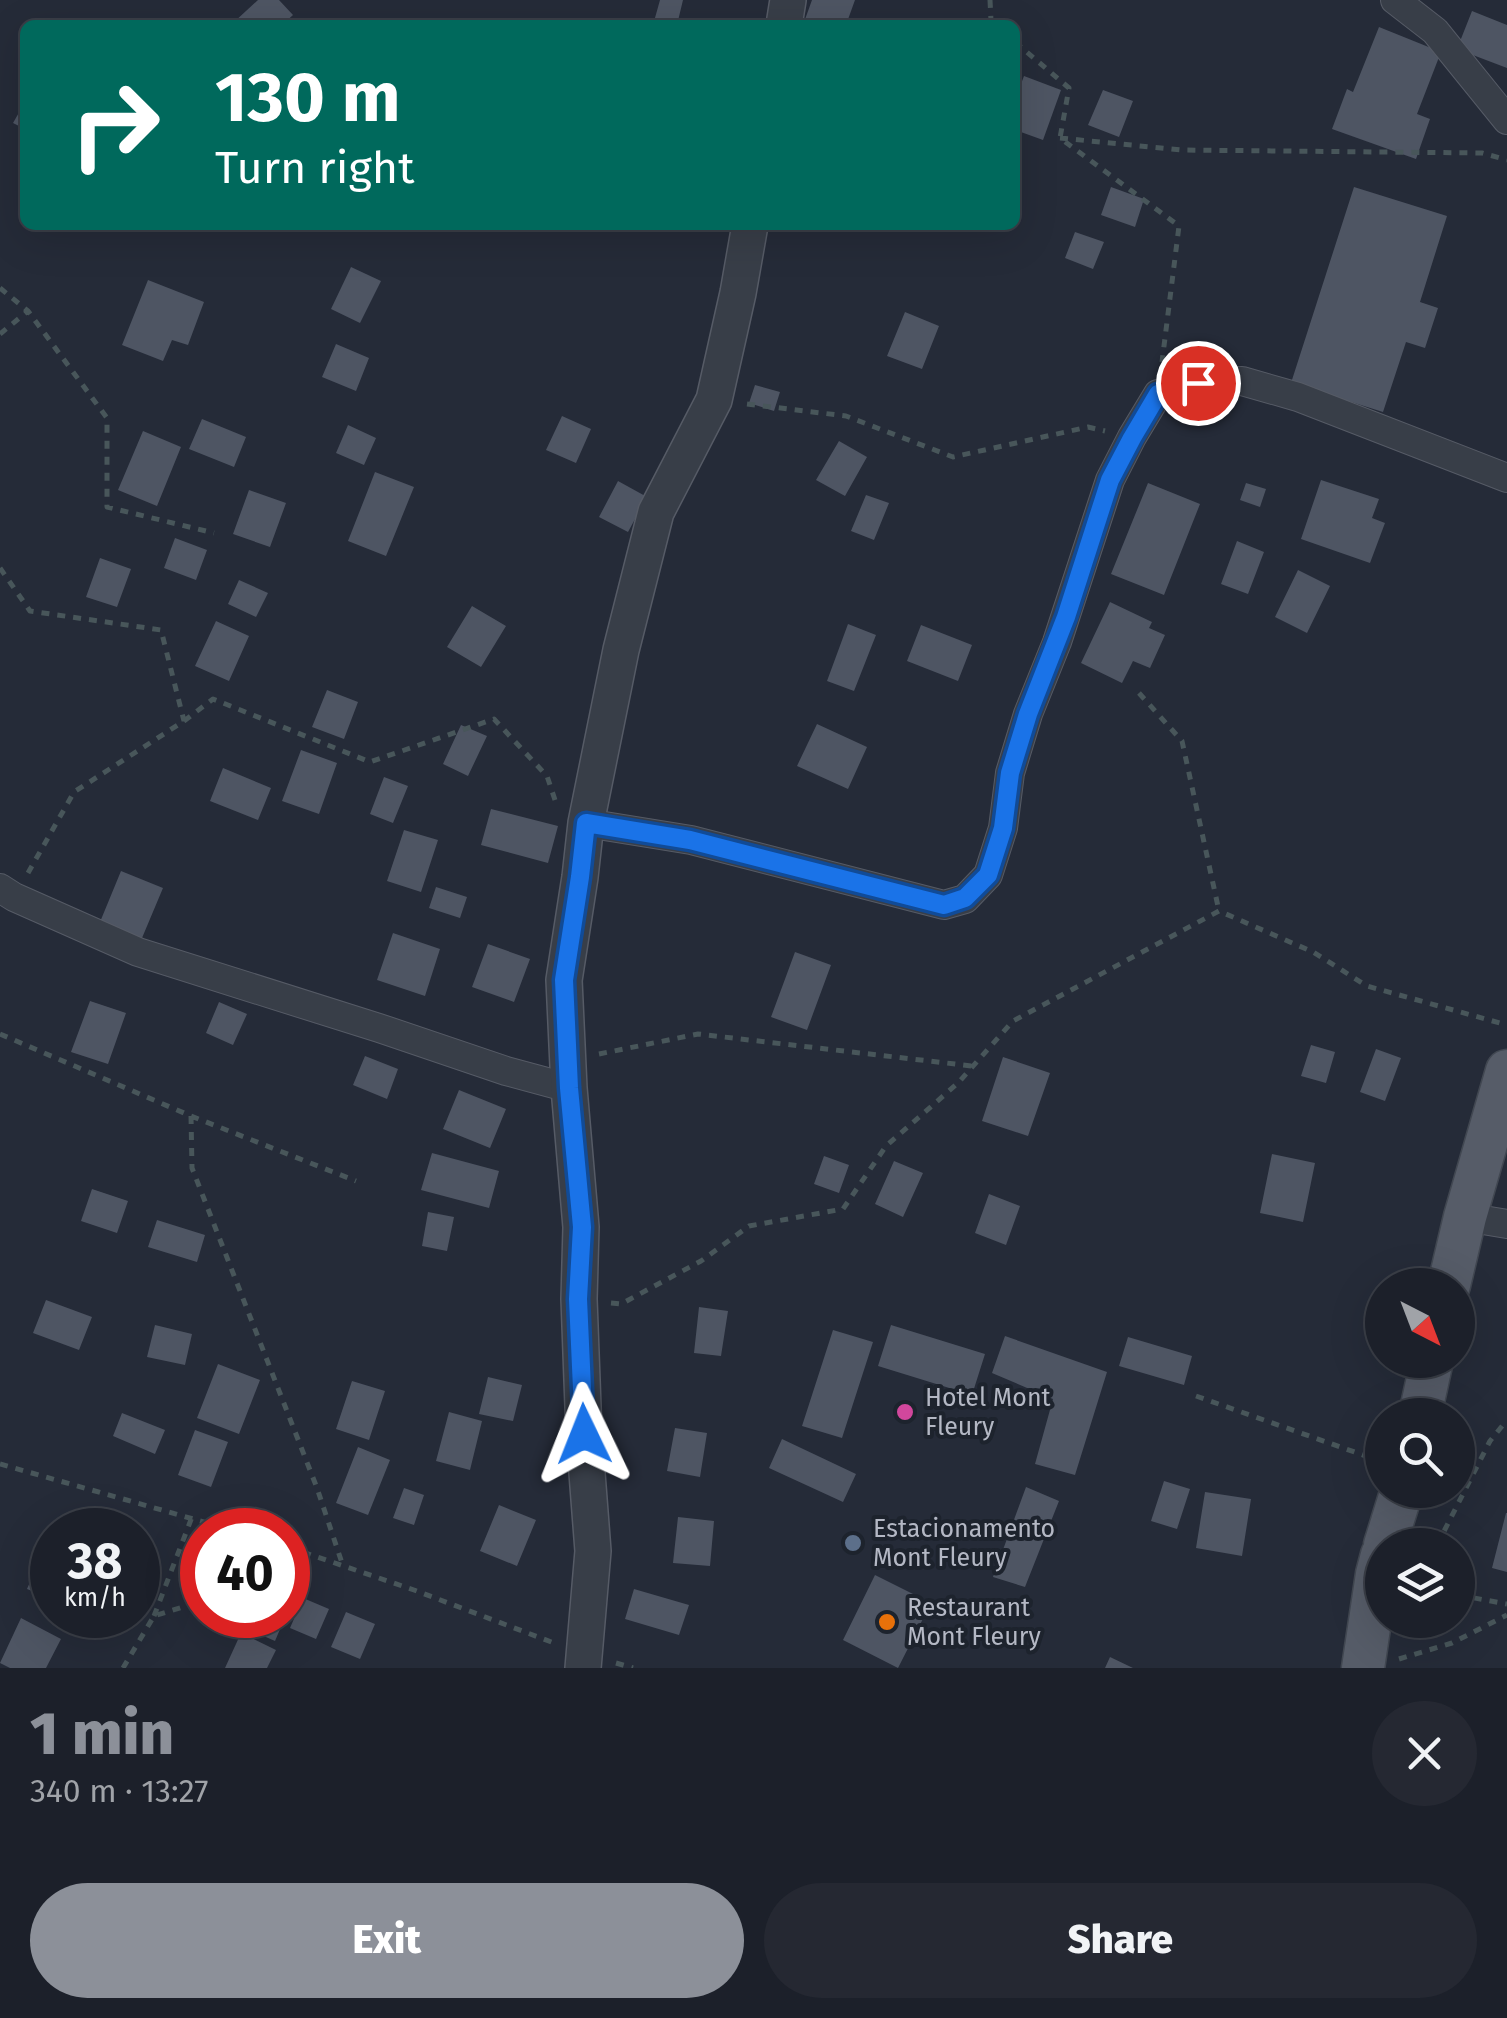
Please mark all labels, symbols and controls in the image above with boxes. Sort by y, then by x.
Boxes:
text: 130 m [215,56,401,140]
icon: right [50,60,180,190]
text: Turn right [215,141,414,195]
pin [1156,341,1241,426]
icon: arrive [1171,356,1226,411]
north arrow [1365,1268,1475,1378]
map controls [1365,1268,1475,1638]
position arrow [532,1382,636,1486]
place label: Hotel Mont Fleury [925,1383,1052,1442]
button: search [1365,1398,1475,1508]
marker: Hotel Mont Fleury [894,1401,916,1423]
speed limit sign: 40 [180,1508,310,1638]
place label: Estacionamento Mont Fleury [873,1514,1055,1573]
button: layers [1365,1528,1475,1638]
text: 38 [67,1531,123,1591]
marker: Estacionamento Mont Fleury [842,1532,864,1554]
text: km/h [64,1583,126,1613]
place label: Restaurant Mont Fleury [907,1593,1041,1652]
marker: Restaurant Mont Fleury [876,1611,898,1633]
text: 1 min [30,1698,174,1770]
button: close [1372,1701,1477,1806]
text: 340 m · 13:27 [30,1772,208,1810]
button: Exit [30,1883,744,1998]
button: Share [764,1883,1477,1998]

